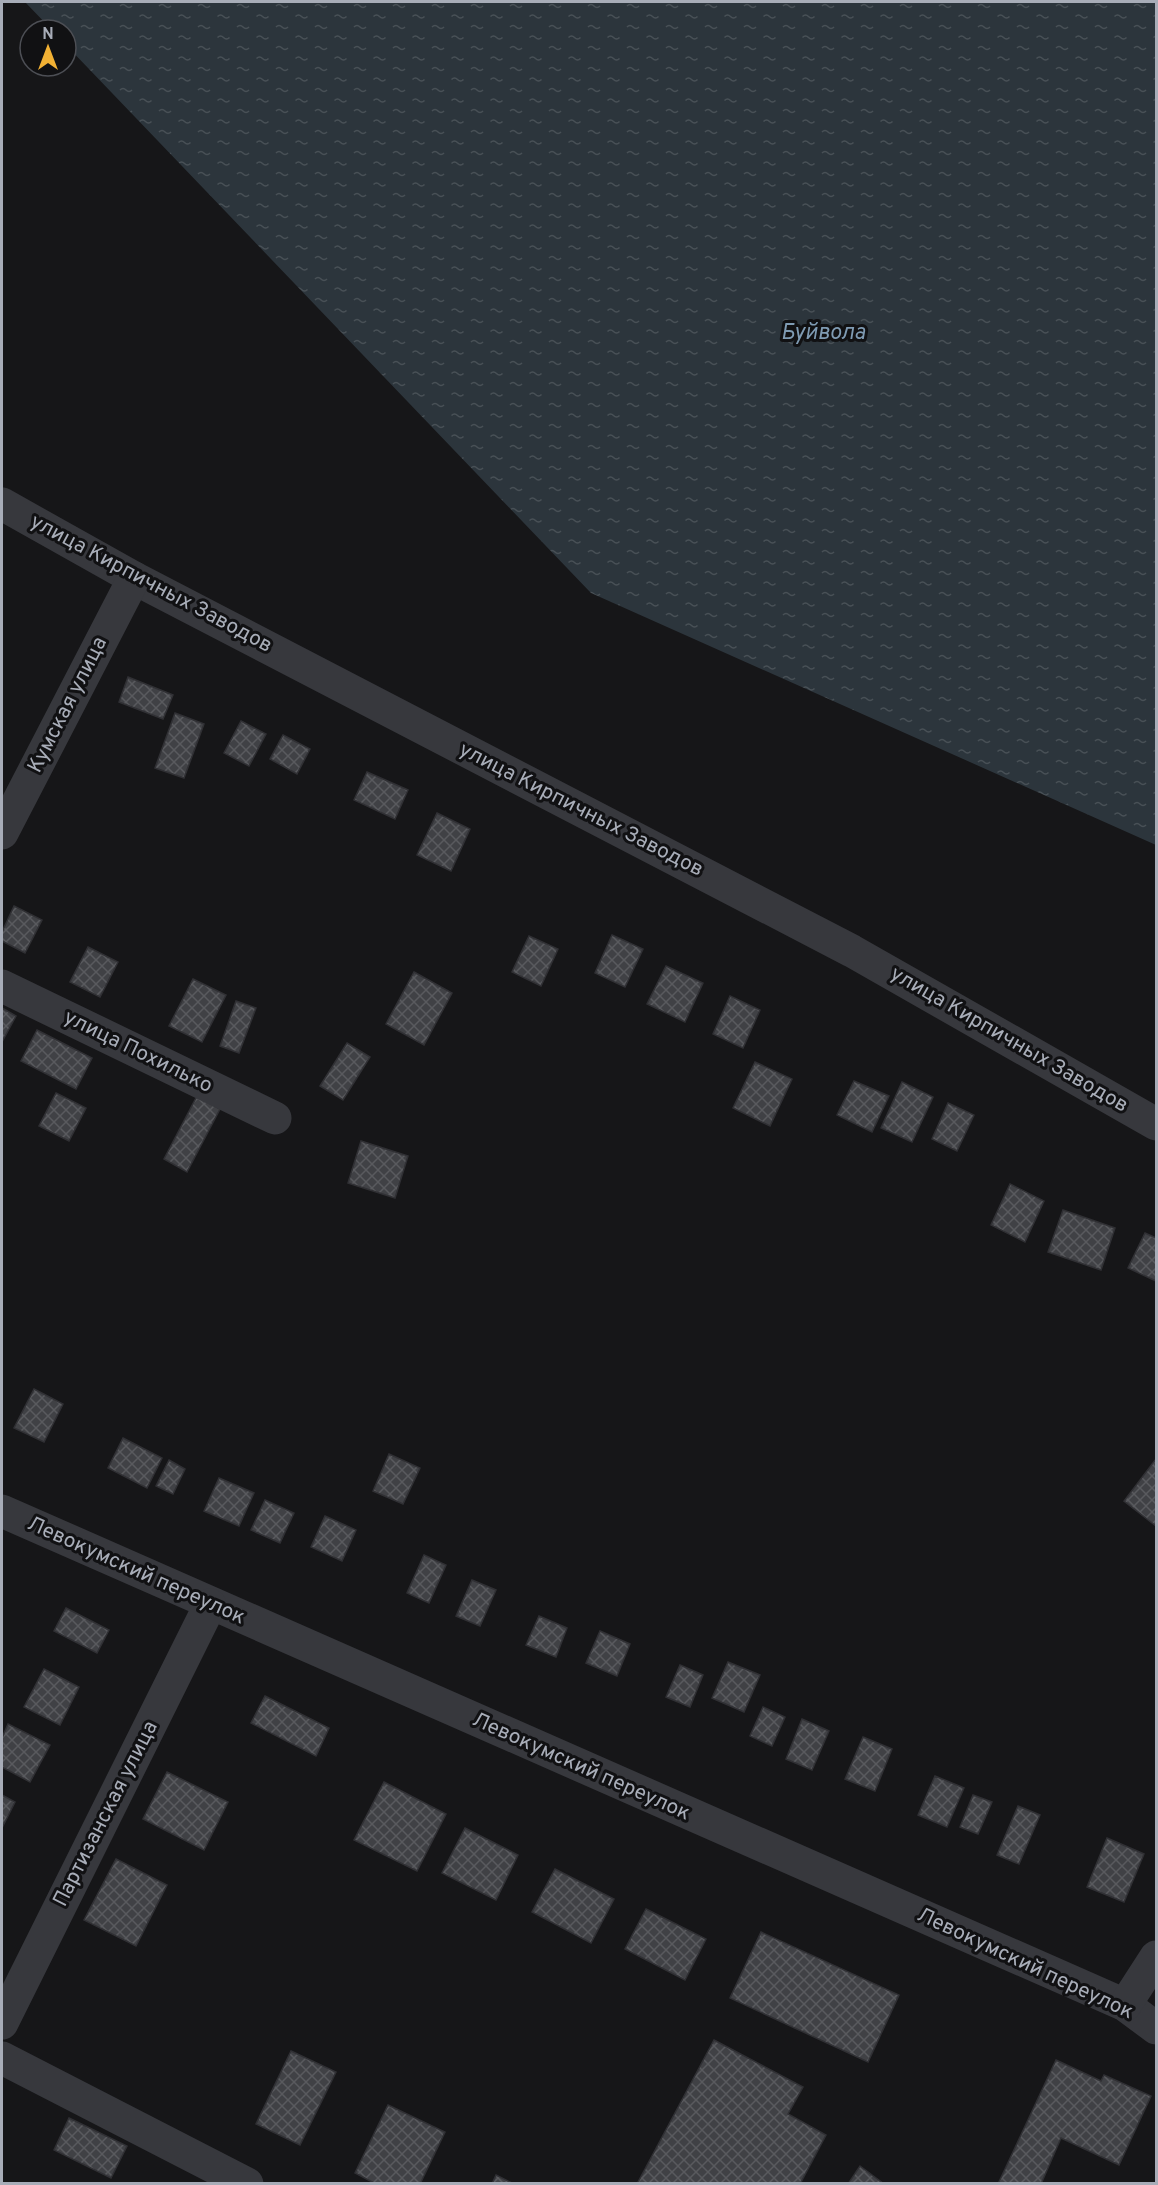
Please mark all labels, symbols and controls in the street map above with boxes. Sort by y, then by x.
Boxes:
north arrow [18,18,78,78]
text: N [42,25,54,45]
water label: Буйвола [781,320,866,347]
street label: улица Кирпичных Заводов [25,509,277,659]
street label: Кумская улица [22,632,114,778]
street label: улица Кирпичных Заводов [454,737,708,883]
street label: улица Кирпичных Заводов [885,961,1133,1119]
street label: улица Похилько [59,1004,217,1100]
street label: Левокумский переулок [23,1511,249,1631]
street label: Левокумский переулок [468,1707,694,1827]
street label: Партизанская улица [47,1717,165,1911]
street label: Левокумский переулок [912,1902,1138,2026]

